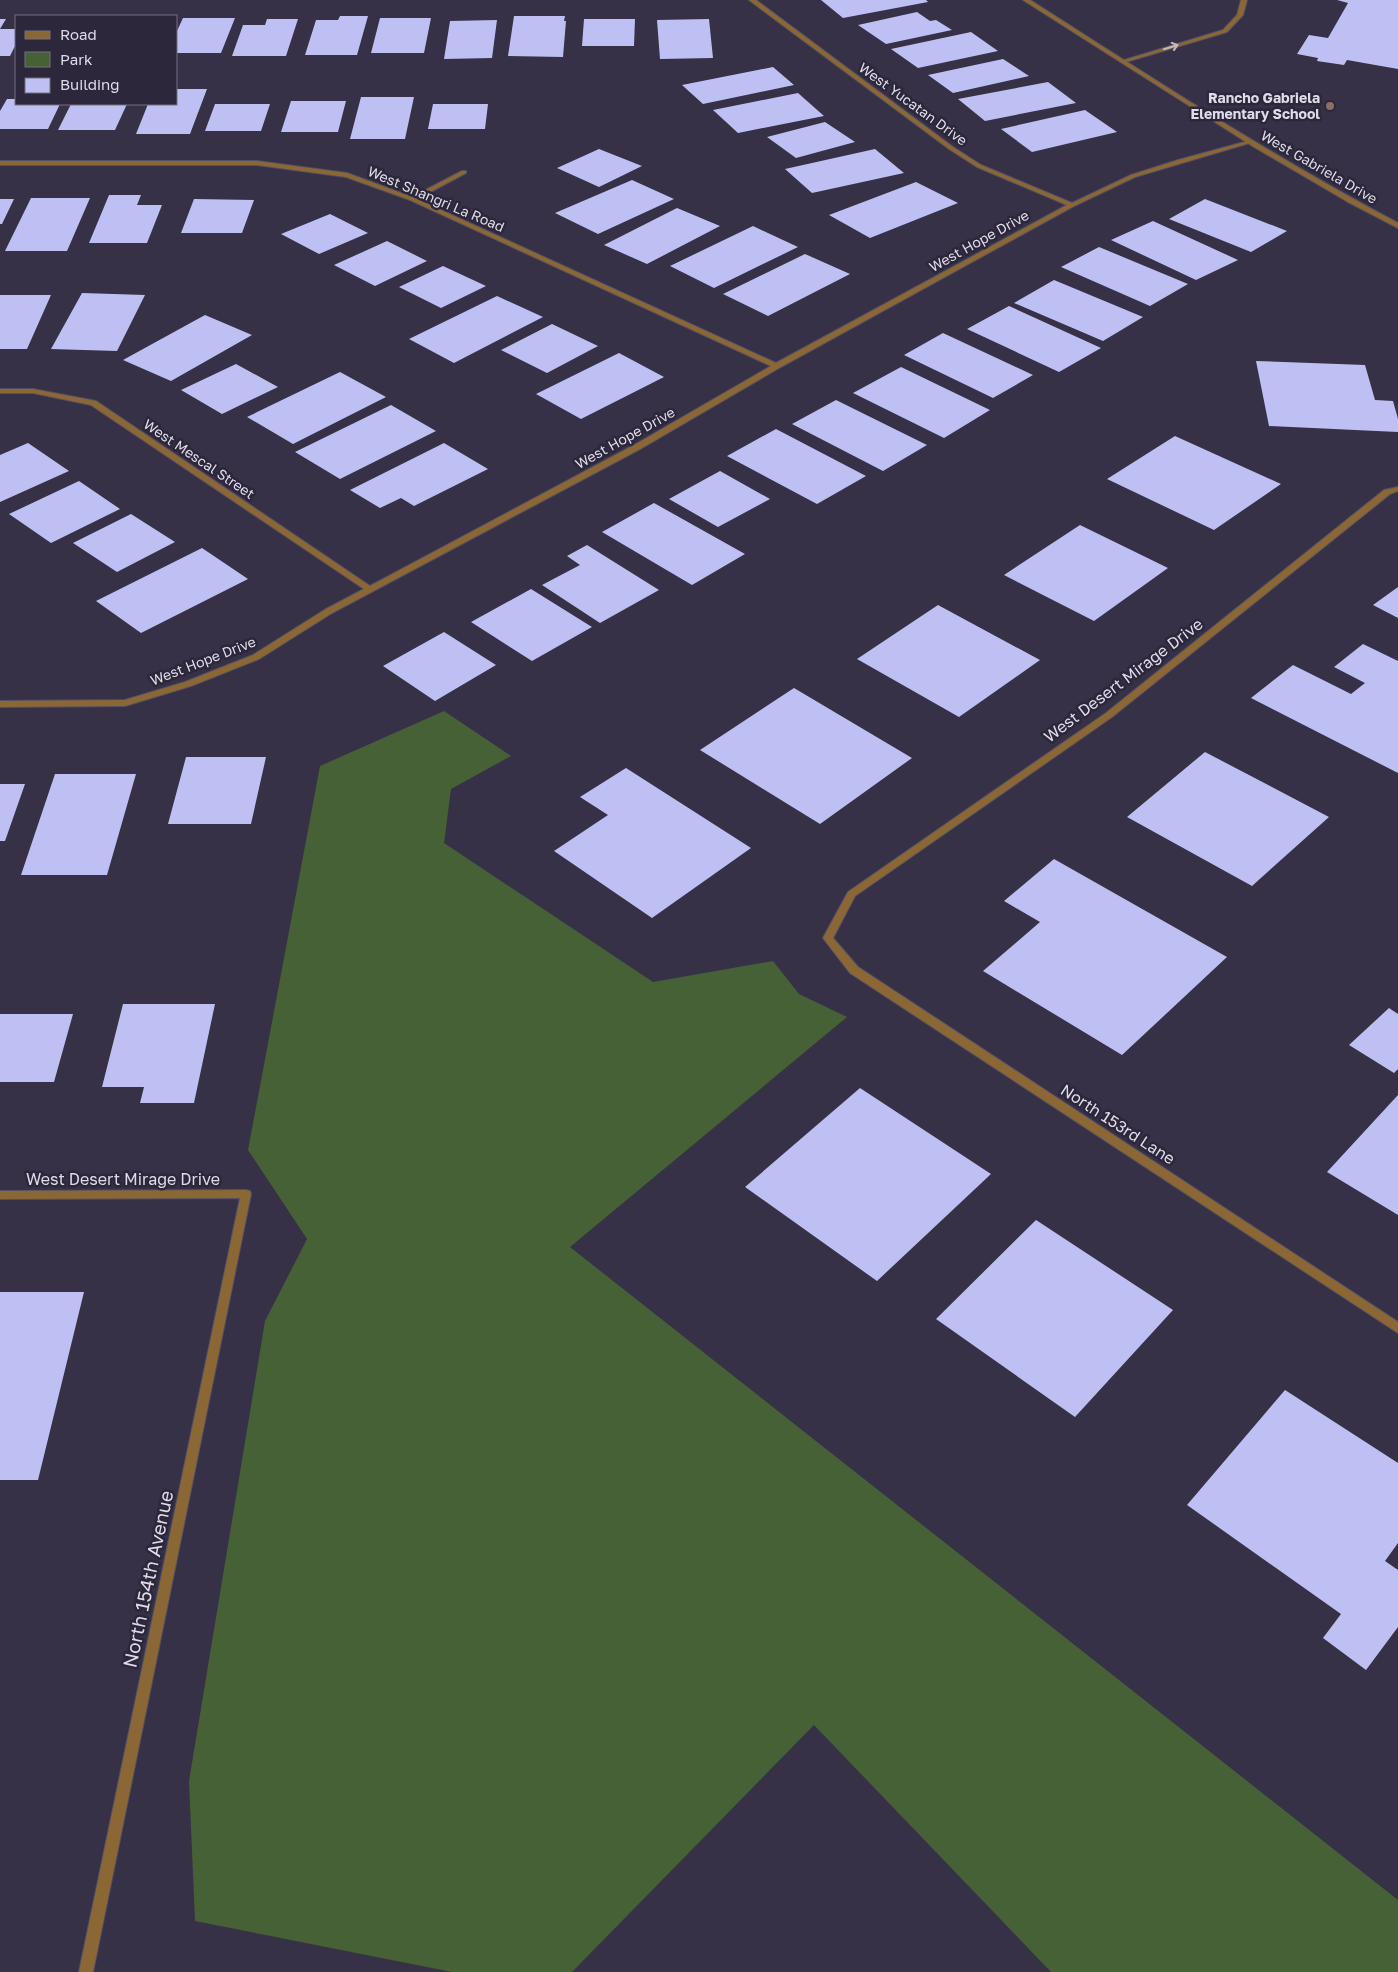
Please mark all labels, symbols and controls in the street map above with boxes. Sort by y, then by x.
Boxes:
legend [15,15,178,105]
text: Road [60,25,97,43]
one-way arrow [1162,42,1178,52]
text: Park [60,50,93,68]
street label: West Yucatan Drive [856,59,971,149]
text: Building [60,75,120,93]
place label: Rancho Gabriela Elementary School [1191,89,1320,122]
marker: Rancho Gabriela Elementary School [1324,100,1336,112]
street label: West Gabriela Drive [1258,126,1381,207]
street label: West Shangri La Road [365,162,507,235]
street label: West Hope Drive [926,206,1032,275]
street label: West Hope Drive [572,403,678,472]
street label: West Mescal Street [141,415,258,502]
street label: West Desert Mirage Drive [1040,614,1206,746]
street label: West Hope Drive [148,633,258,688]
street label: North 153rd Lane [1057,1080,1179,1168]
street label: West Desert Mirage Drive [26,1169,220,1189]
street label: North 154th Avenue [117,1488,178,1670]

